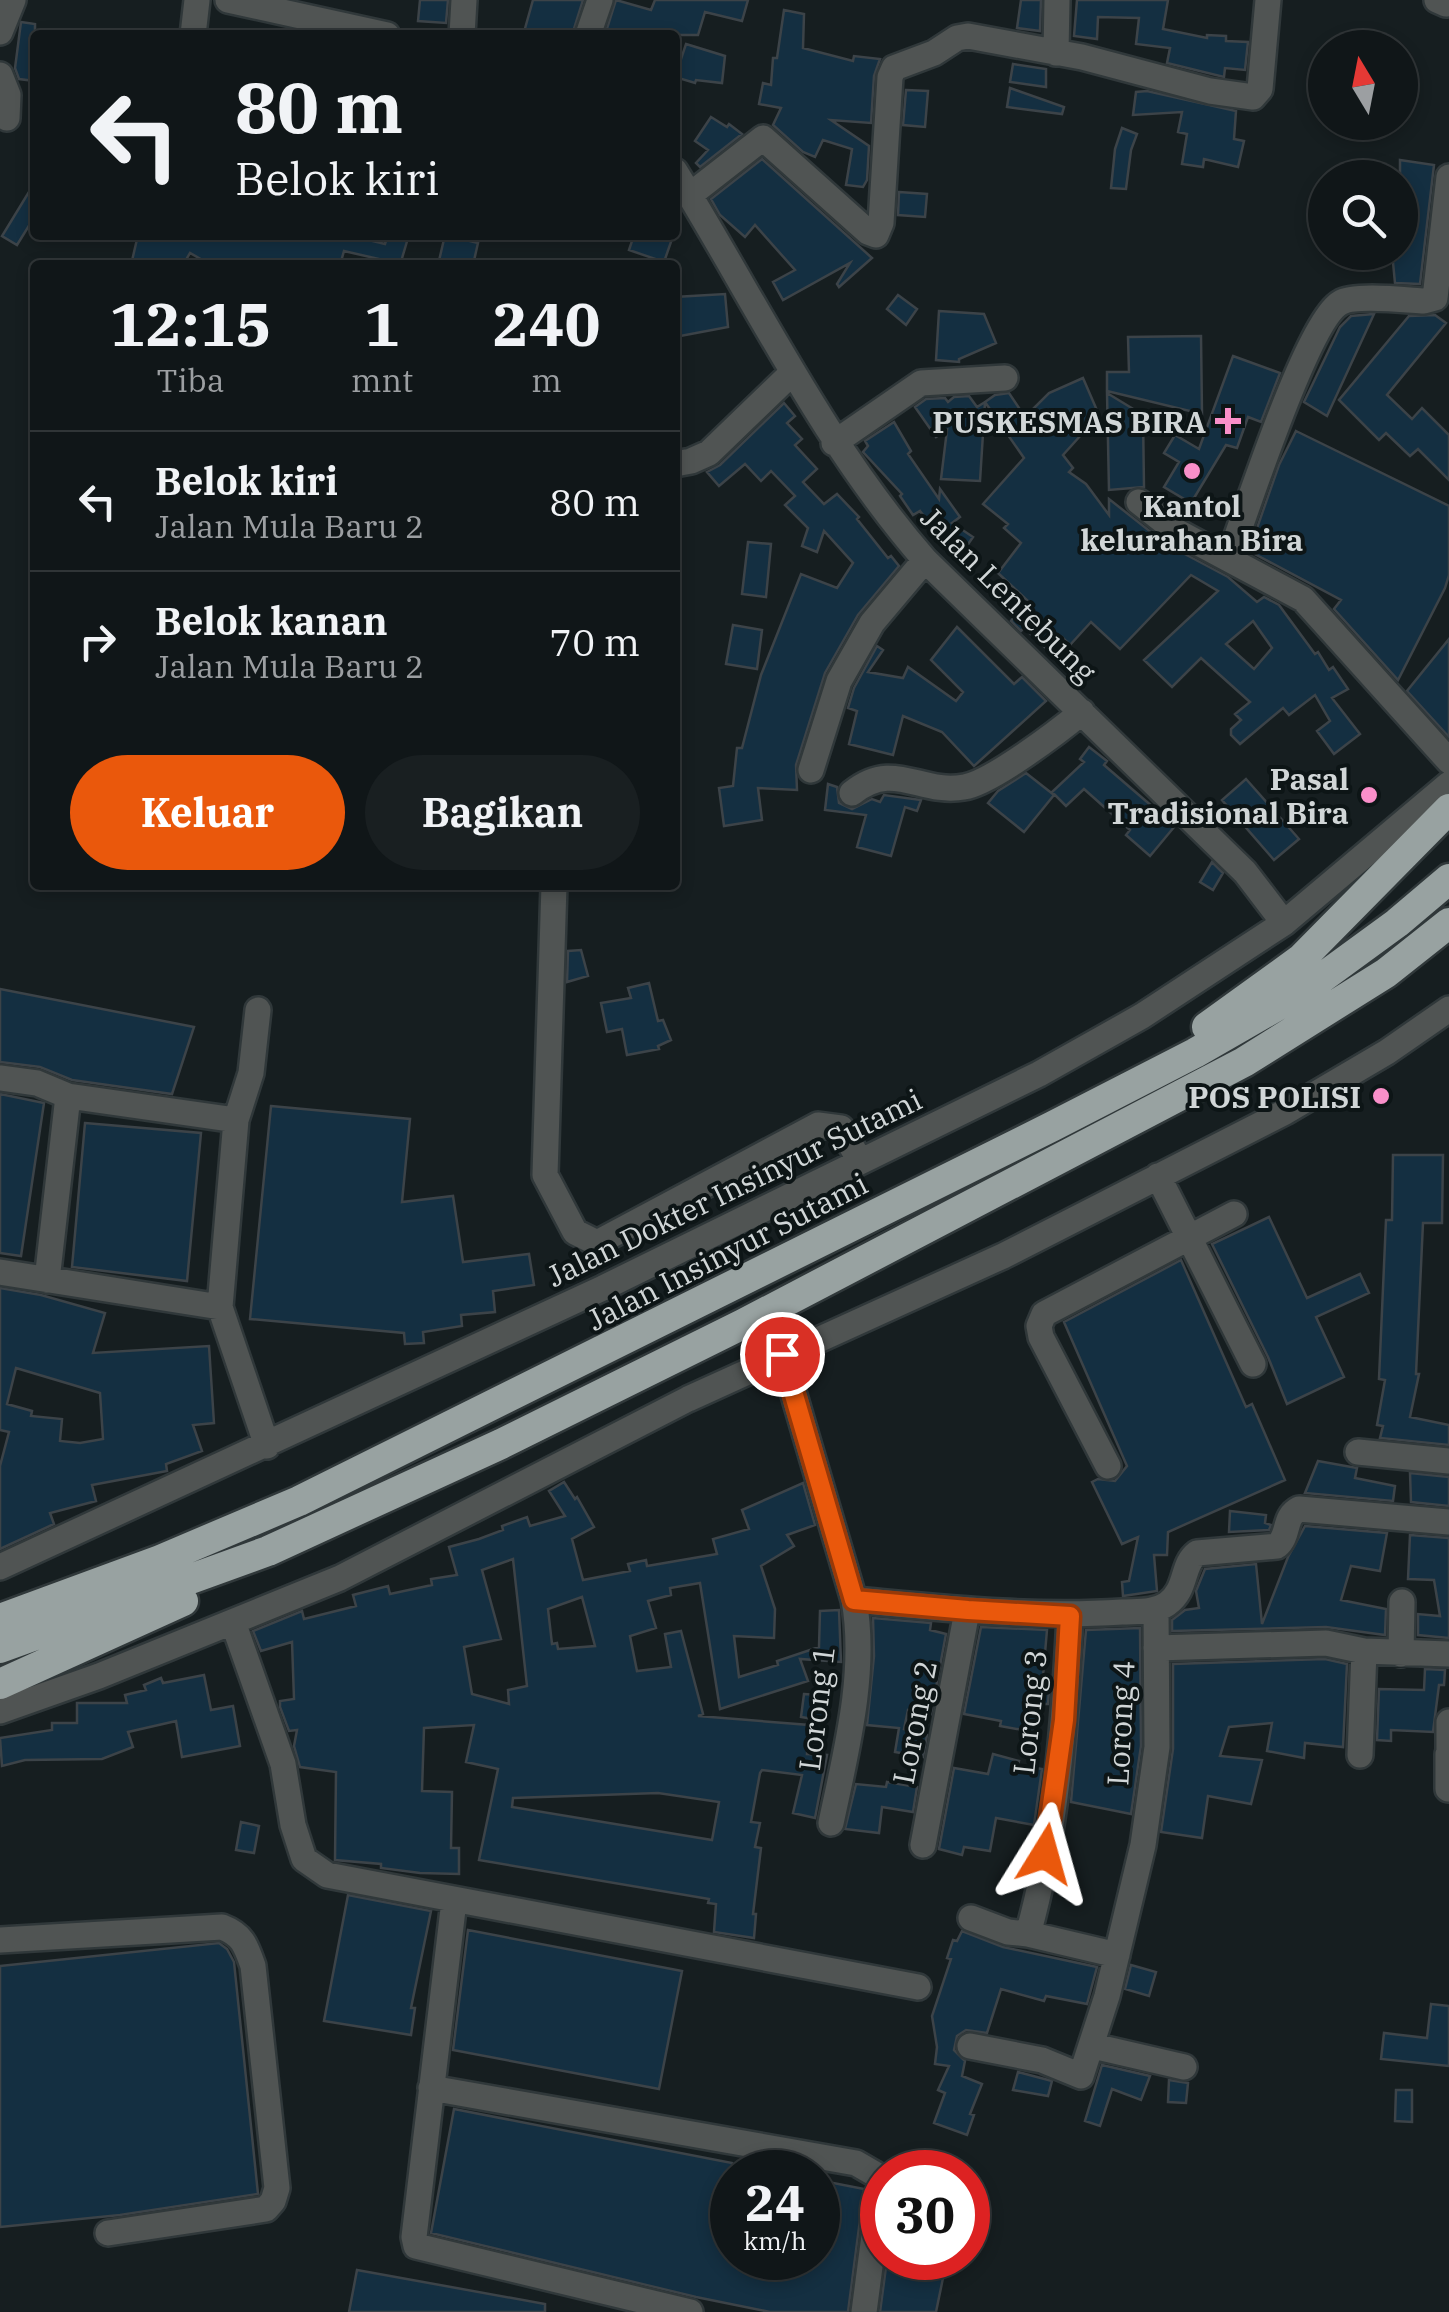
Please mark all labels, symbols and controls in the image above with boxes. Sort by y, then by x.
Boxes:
north arrow [1308,30,1418,140]
map controls [1308,30,1418,270]
text: 80 m [235,61,403,152]
icon: left [70,70,200,200]
text: Belok kiri [235,149,439,207]
button: search [1308,160,1418,270]
text: 12:15 [109,284,272,363]
text: 1 [364,284,400,363]
text: 240 [493,284,601,363]
text: Tiba [157,359,224,401]
text: mnt [351,359,413,401]
text: m [531,359,562,401]
place label: PUSKESMAS BIRA [932,402,1206,441]
marker: PUSKESMAS BIRA [1215,408,1241,434]
text: Belok kiri [155,456,338,505]
marker: Kantol kelurahan Bira [1181,460,1203,482]
icon: left [70,474,125,529]
text: 80 m [549,477,640,526]
place label: Kantol kelurahan Bira [1081,486,1303,559]
street label: Jalan Lentebung [913,498,1105,690]
text: Jalan Mula Baru 2 [155,505,424,547]
text: Belok kanan [155,596,388,645]
icon: right [70,614,125,669]
text: 70 m [549,617,640,666]
text: Jalan Mula Baru 2 [155,645,424,687]
button: Keluar [70,755,345,870]
button: Bagikan [365,755,640,870]
place label: Pasal Tradisional Bira [1108,759,1349,832]
marker: Pasal Tradisional Bira [1358,784,1380,806]
place label: POS POLISI [1188,1077,1361,1116]
street label: Jalan Dokter Insinyur Sutami [540,1079,928,1295]
marker: POS POLISI [1370,1085,1392,1107]
street label: Jalan Insinyur Sutami [580,1163,874,1339]
pin [740,1312,825,1397]
icon: arrive [755,1327,810,1382]
street label: Lorong 1 [789,1643,843,1773]
street label: Lorong 3 [1003,1648,1055,1776]
street label: Lorong 2 [883,1657,945,1787]
street label: Lorong 4 [1097,1659,1143,1787]
position arrow [993,1802,1097,1906]
speed limit sign: 30 [860,2150,990,2280]
text: 24 [745,2170,805,2235]
text: km/h [743,2224,807,2257]

